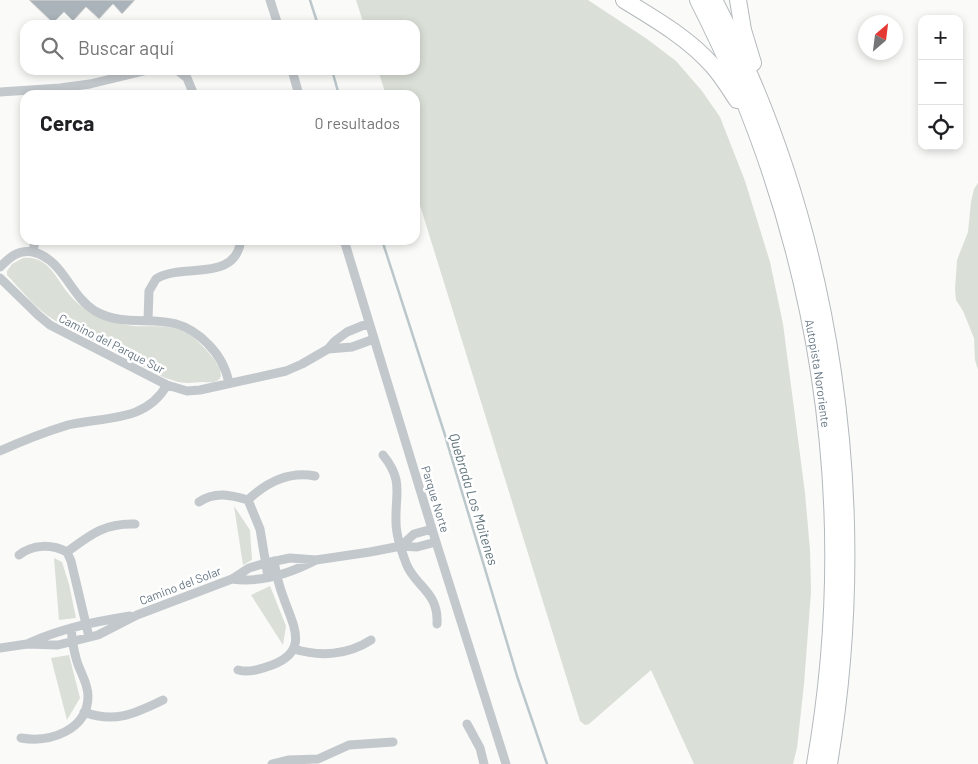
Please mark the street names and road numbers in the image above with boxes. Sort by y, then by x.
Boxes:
street label: Camino del Parque Sur [57,310,168,376]
street label: Autopista Nororiente [803,318,833,428]
street label: Parque Norte [419,464,453,534]
street label: Camino del Solar [137,563,223,607]

